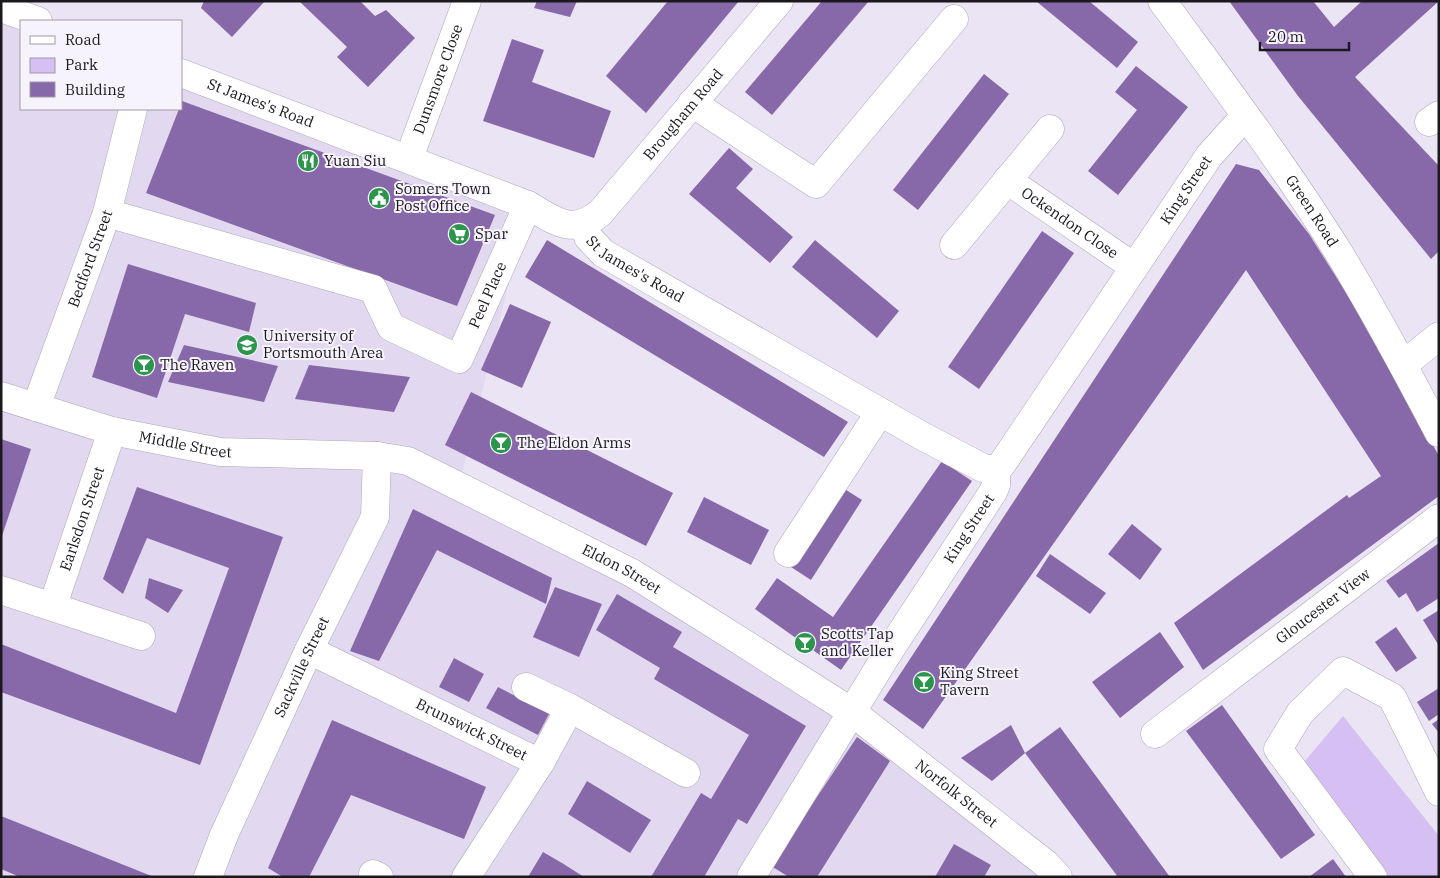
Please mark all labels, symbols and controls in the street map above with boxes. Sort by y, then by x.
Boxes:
legend [20,20,182,110]
scale bar [1260,20,1349,52]
street label: Dunsmore Close [409,21,467,137]
text: 20 m [1268,27,1304,46]
text: Road [65,30,101,49]
text: Park [65,55,98,74]
street label: Brougham Road [639,65,727,164]
street label: St James's Road [205,74,317,132]
text: Building [65,80,125,99]
restaurant icon: Yuan Siu [296,149,320,173]
place label: Yuan Siu [324,151,386,170]
street label: King Street [1156,152,1216,228]
street label: Green Road [1282,171,1343,250]
place label: Somers Town Post Office [395,179,491,215]
street label: Ockendon Close [1018,183,1122,262]
public building icon: Somers Town Post Office [367,186,391,210]
street label: Bedford Street [63,207,116,310]
supermarket icon: Spar [447,222,471,246]
place label: Spar [475,224,508,243]
street label: St James's Road [582,231,688,307]
street label: Peel Place [464,259,510,331]
place label: University of Portsmouth Area [263,326,383,362]
school or university icon: University of Portsmouth Area [235,333,259,357]
bar icon: The Raven [132,353,156,377]
place label: The Raven [160,355,235,374]
street label: Middle Street [137,426,232,461]
bar icon: The Eldon Arms [489,431,513,455]
place label: The Eldon Arms [517,433,631,452]
street label: Earlsdon Street [55,464,108,573]
street label: King Street [939,490,998,567]
street label: Eldon Street [579,540,665,598]
street label: Gloucester View [1272,564,1374,648]
street label: Sackville Street [269,613,333,720]
place label: Scotts Tap and Keller [821,624,894,660]
bar icon: Scotts Tap and Keller [793,631,817,655]
place label: King Street Tavern [940,663,1019,699]
bar icon: King Street Tavern [912,670,936,694]
street label: Brunswick Street [413,694,531,764]
street label: Norfolk Street [912,755,1002,831]

